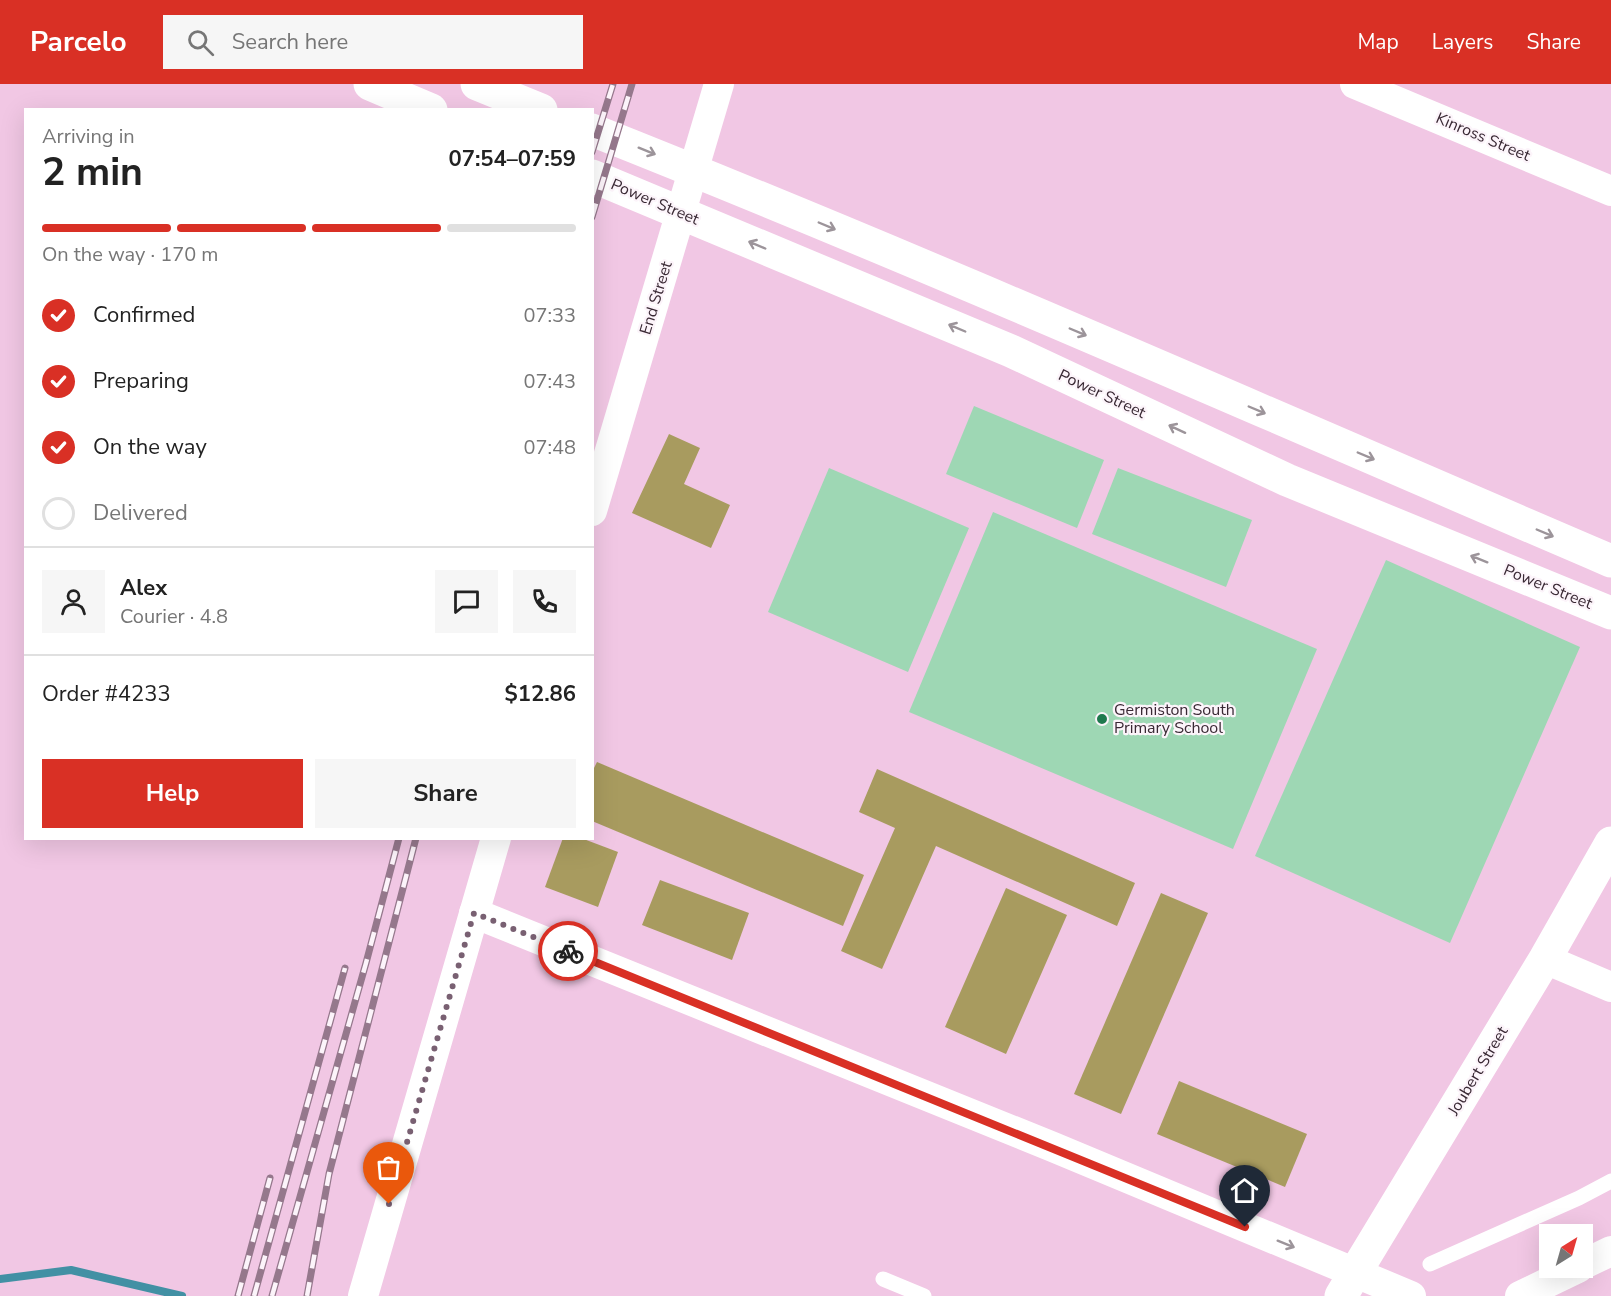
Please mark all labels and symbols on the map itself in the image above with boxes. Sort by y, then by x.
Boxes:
street label: Kinross Street [1432,107,1534,167]
one-way arrow [637,146,656,157]
street label: Power Street [607,174,703,231]
one-way arrow [817,221,836,232]
one-way arrow [749,239,767,250]
street label: End Street [634,258,678,337]
one-way arrow [948,322,966,333]
one-way arrow [1068,327,1087,338]
street label: Power Street [1055,364,1150,424]
one-way arrow [1247,405,1266,416]
one-way arrow [1168,422,1186,434]
one-way arrow [1356,451,1374,463]
one-way arrow [1535,528,1554,539]
one-way arrow [1470,553,1489,564]
street label: Power Street [1500,559,1596,615]
place label: Germiston South Primary School [1114,699,1235,739]
marker: Germiston South Primary School [1095,712,1109,726]
courier [538,921,598,981]
street label: Joubert Street [1442,1022,1513,1121]
pin [363,1142,414,1204]
pin [1219,1165,1270,1227]
north arrow [1539,1224,1593,1278]
one-way arrow [1277,1239,1295,1250]

